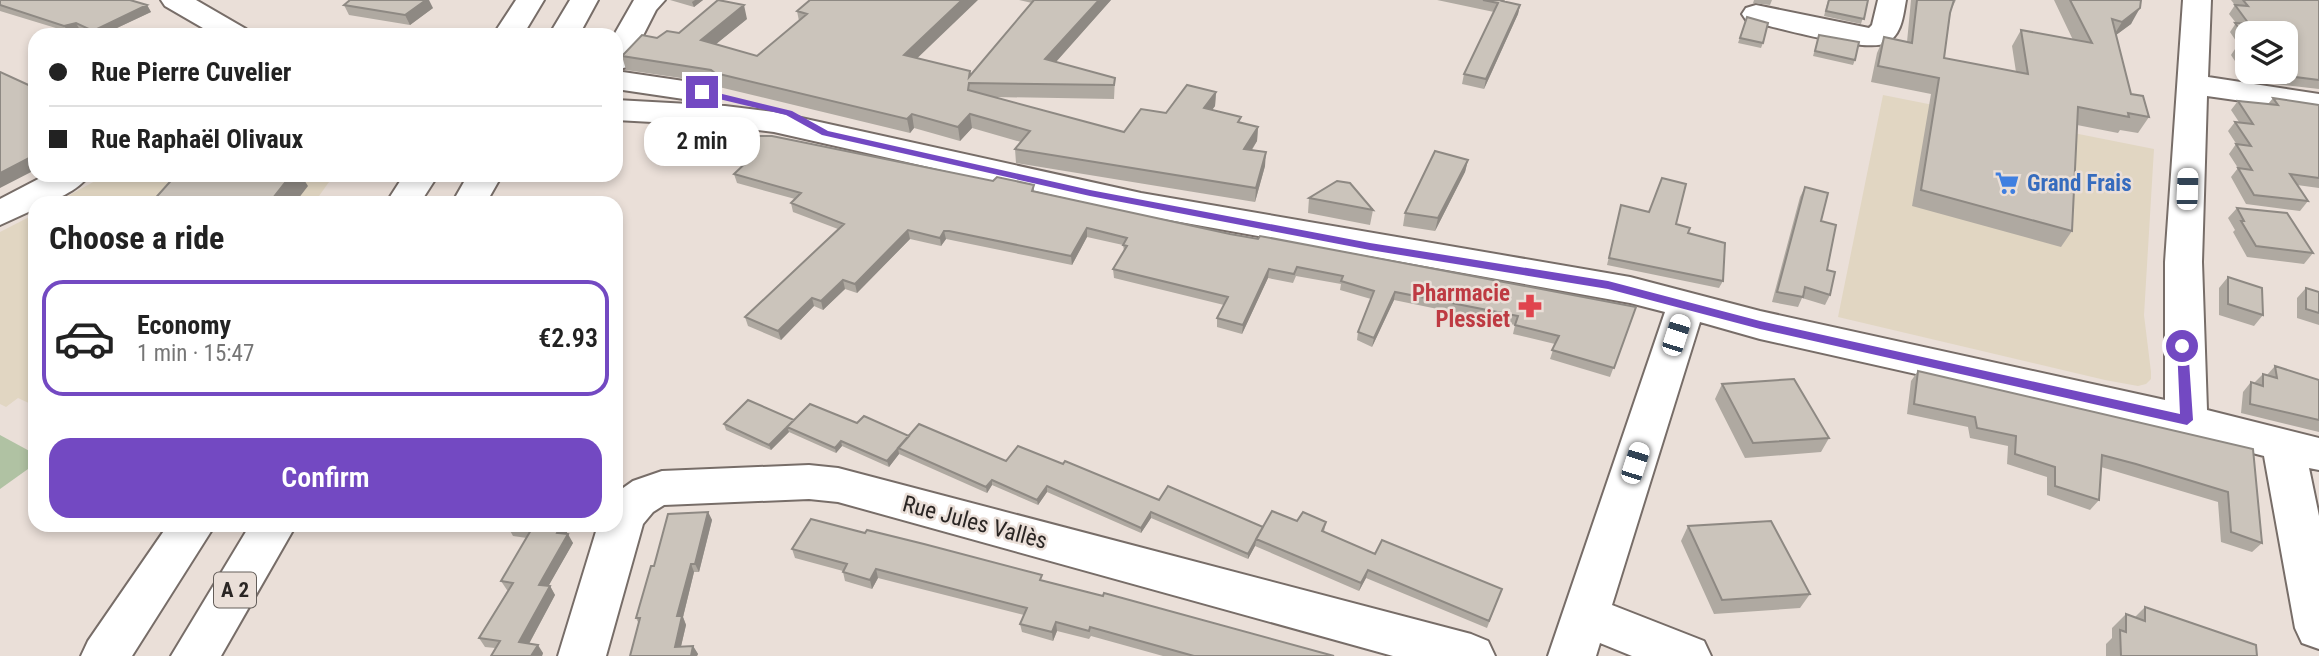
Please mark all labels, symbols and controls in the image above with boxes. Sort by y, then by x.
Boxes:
map controls [2235,21,2298,84]
button: layers [2235,21,2298,84]
text: Rue Pierre Cuvelier [91,57,291,87]
route end [686,76,718,108]
callout: 2 min [644,116,760,166]
text: Rue Raphaël Olivaux [91,124,303,154]
text: 2 min [677,128,727,155]
car [2176,168,2199,210]
supermarket icon: Grand Frais [1993,169,2021,197]
place label: Grand Frais [2027,170,2132,197]
text: Choose a ride [49,219,224,257]
place label: Pharmacie Plessiet [1412,280,1510,333]
pharmacy icon: Pharmacie Plessiet [1516,292,1544,320]
icon: car [53,307,116,370]
text: Economy [137,310,231,340]
car [1660,312,1693,358]
text: €2.93 [538,323,598,353]
route start [2166,330,2198,362]
text: 1 min · 15:47 [137,340,254,367]
button: Confirm [49,438,602,518]
car [1619,440,1652,486]
street label: Rue Jules Vallès [900,490,1050,555]
road number: A 2 [214,572,256,608]

